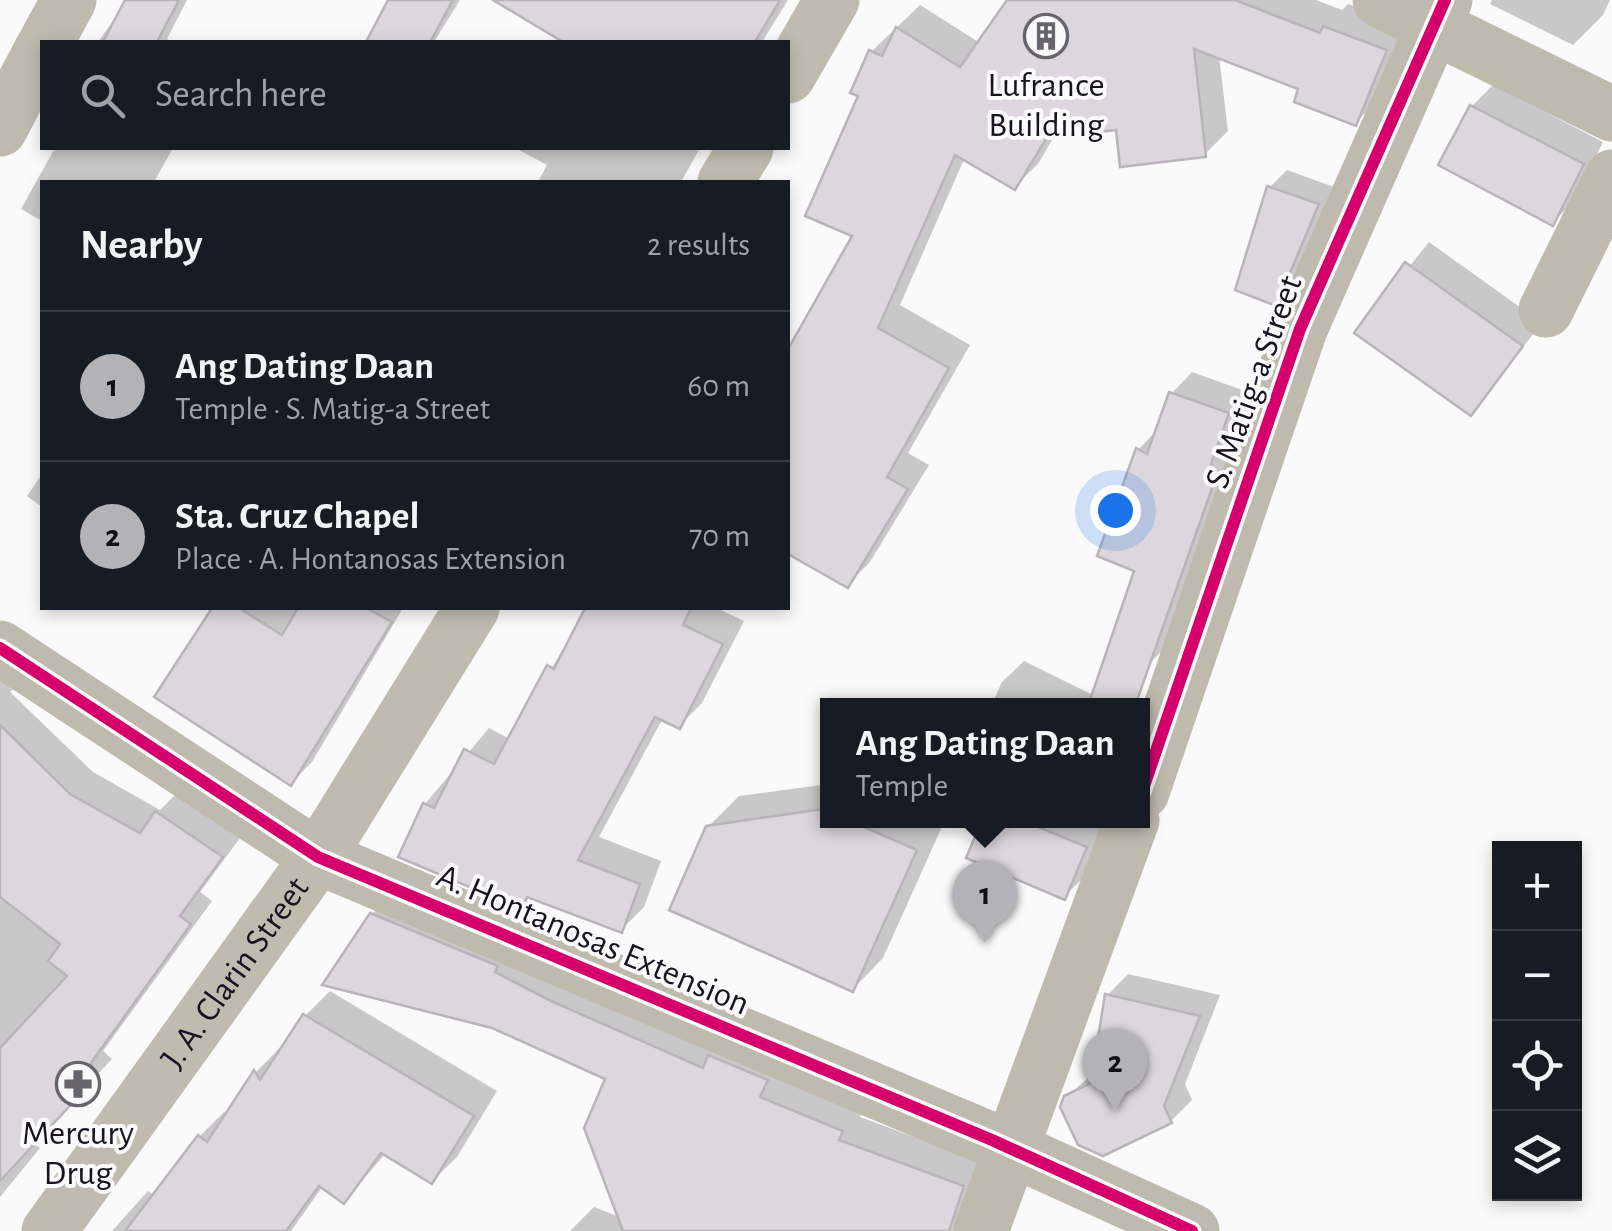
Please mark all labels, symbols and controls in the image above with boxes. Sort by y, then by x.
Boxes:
building icon: Lufrance Building [1023,13,1069,59]
search box [40,40,790,150]
icon: search [75,68,130,123]
place label: Lufrance Building [987,68,1105,143]
text: Search here [155,76,327,114]
text: Nearby [80,224,203,266]
text: 2 results [647,229,750,261]
street label: S. Matig-a Street [1199,271,1309,493]
text: Ang Dating Daan [175,348,434,386]
text: 1 [107,370,118,402]
text: 60 m [687,370,750,402]
text: Temple · S. Matig-a Street [175,393,490,425]
your location [1090,485,1141,536]
text: Sta. Cruz Chapel [175,498,419,536]
text: 2 [105,520,120,552]
text: 70 m [689,520,750,552]
text: Place · A. Hontanosas Extension [175,543,566,575]
popup [820,698,1150,828]
text: Ang Dating Daan [855,725,1115,763]
text: Temple [855,770,948,802]
map controls [1492,841,1582,1201]
button: + [1492,841,1582,931]
street label: A. Hontanosas Extension [432,858,754,1022]
pin: 1 [952,860,1018,943]
street label: J. A. Clarin Street [154,871,315,1075]
button: − [1492,931,1582,1021]
button: locate [1492,1021,1582,1111]
pin: 2 [1082,1028,1148,1111]
pharmacy icon: Mercury Drug [55,1061,101,1107]
button: layers [1492,1111,1582,1201]
place label: Mercury Drug [22,1116,134,1191]

